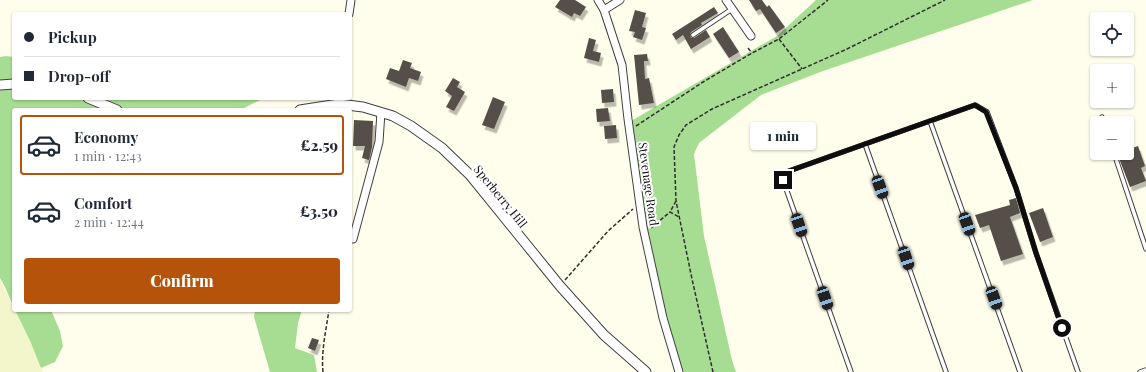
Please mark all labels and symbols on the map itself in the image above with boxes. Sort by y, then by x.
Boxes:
callout: 1 min [750,122,816,150]
street label: Stevenage Road [635,141,663,227]
street label: Sperberry Hill [471,161,532,231]
route end [774,171,792,189]
car [870,174,890,200]
car [957,211,977,237]
car [789,212,809,238]
car [896,245,916,271]
car [815,285,835,311]
car [984,285,1004,311]
route start [1053,319,1071,337]

